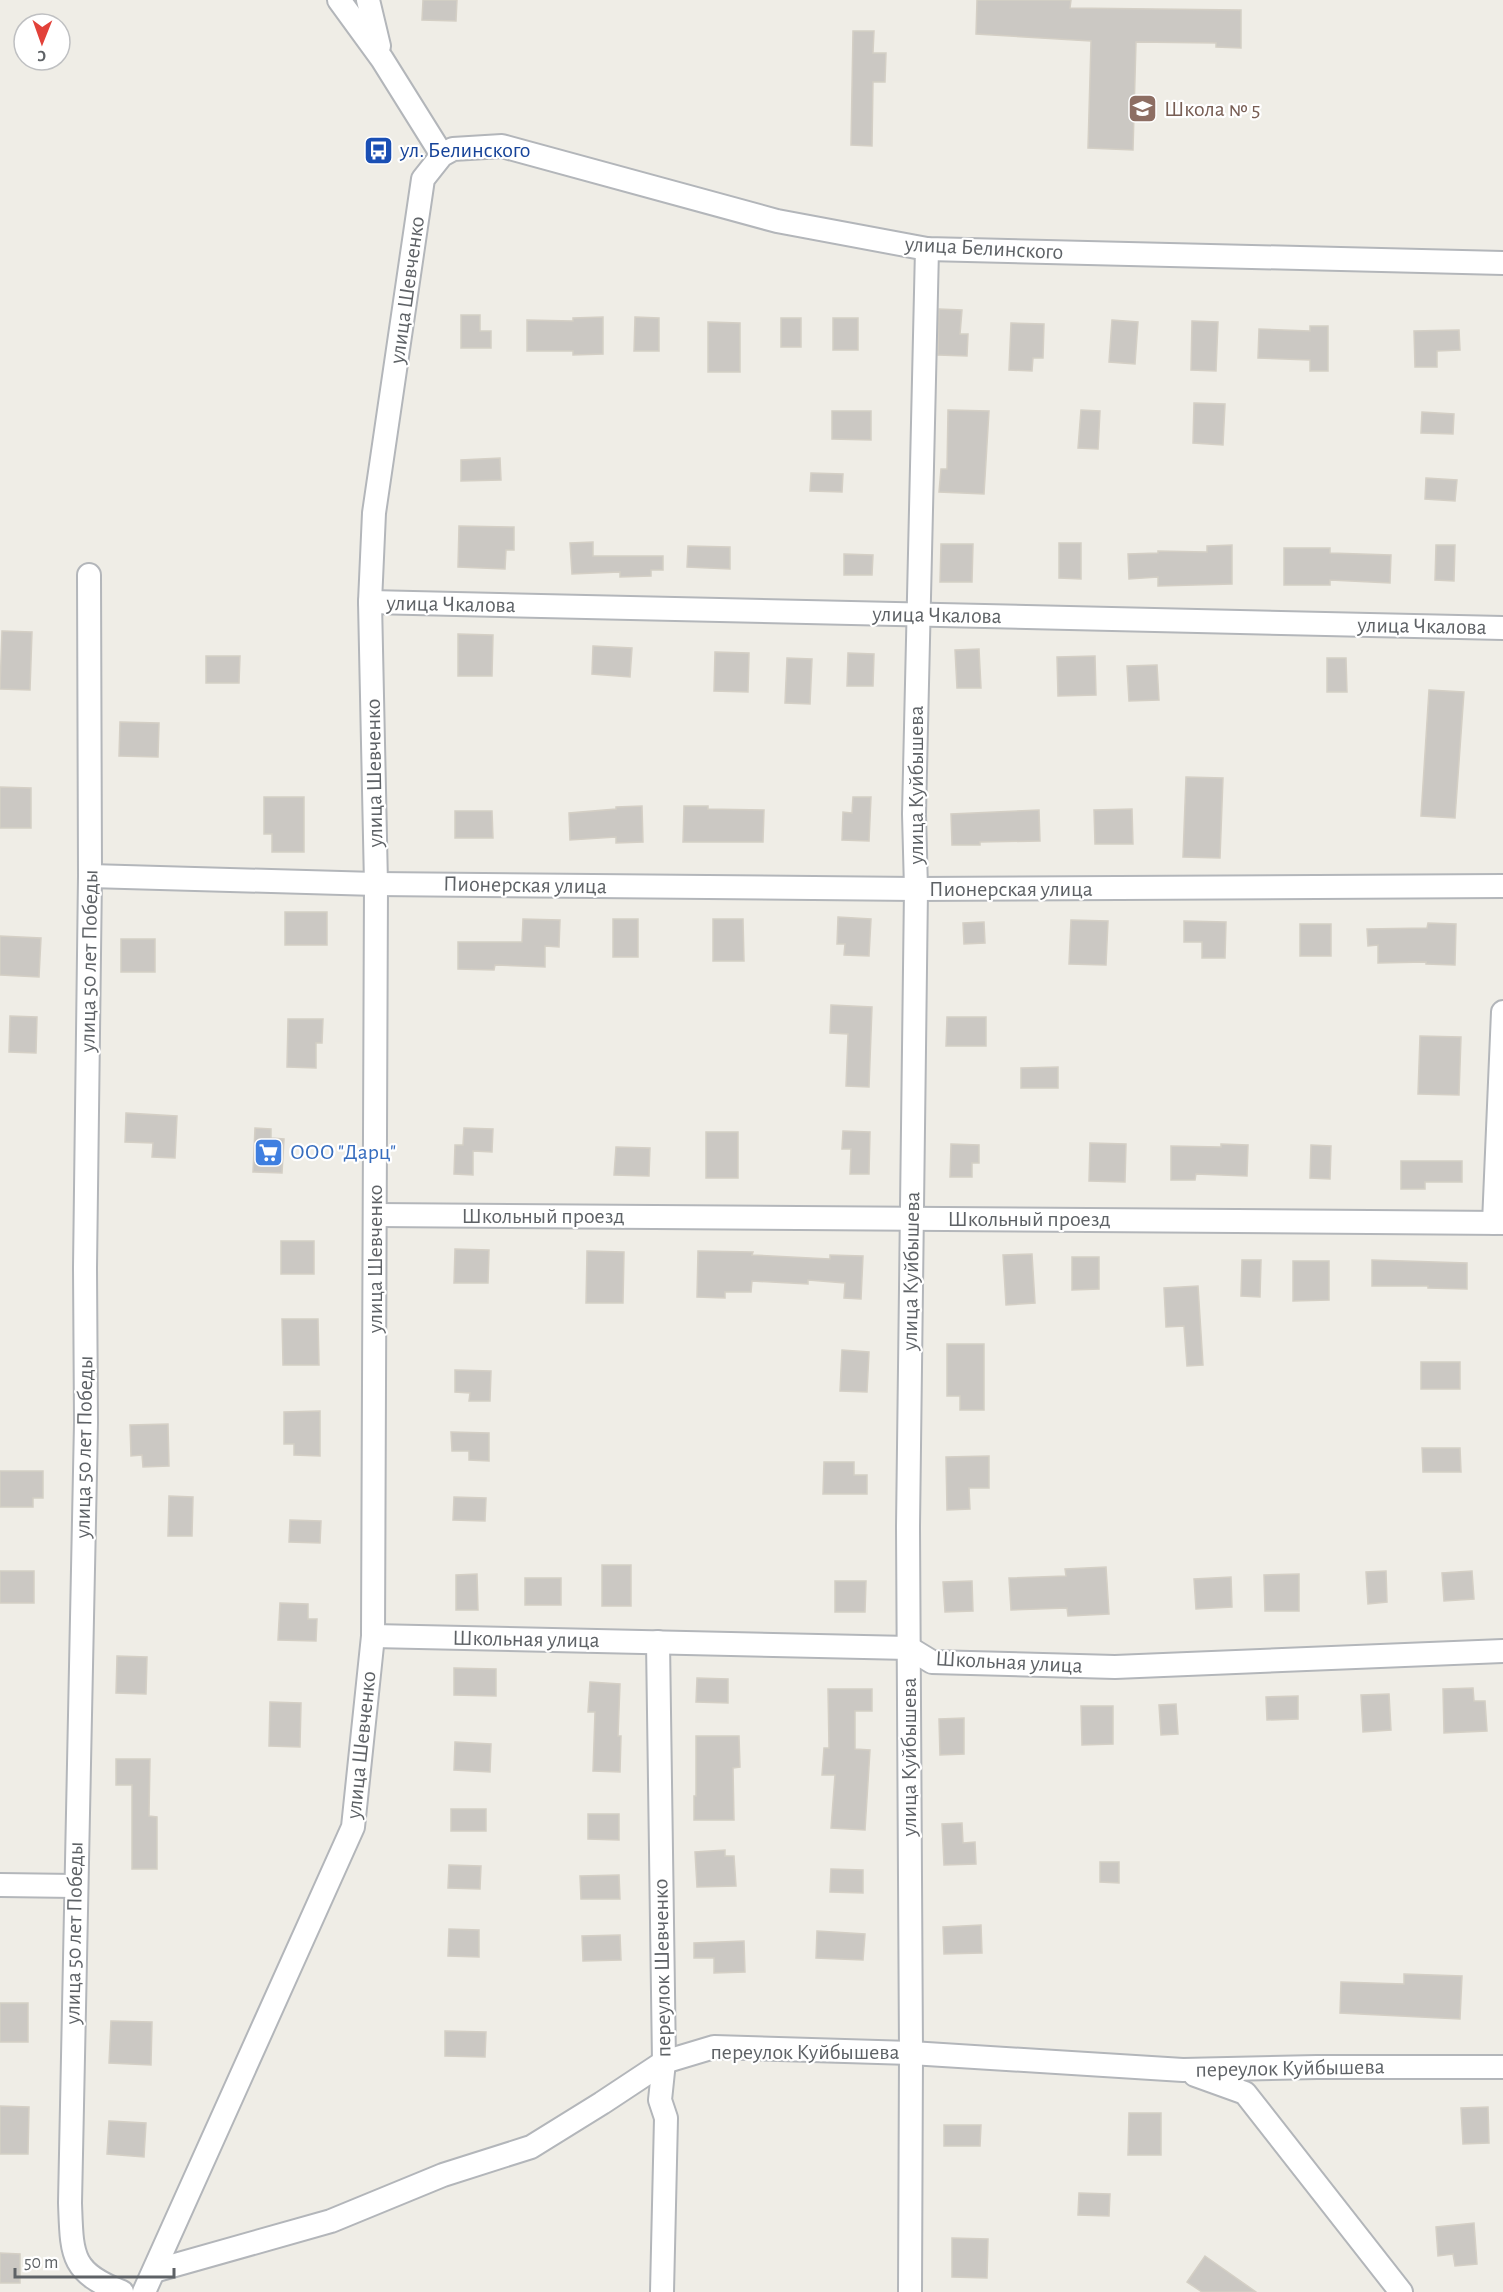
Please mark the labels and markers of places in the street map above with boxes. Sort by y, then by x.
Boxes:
school or university icon: Школа № 5 [1127,93,1159,125]
place label: Школа № 5 [1164,98,1260,120]
bus stop icon: ул. Белинского [363,134,395,166]
place label: ул. Белинского [399,139,530,161]
supermarket icon: ООО "Дарц" [253,1136,285,1168]
place label: ООО "Дарц" [290,1141,396,1163]

